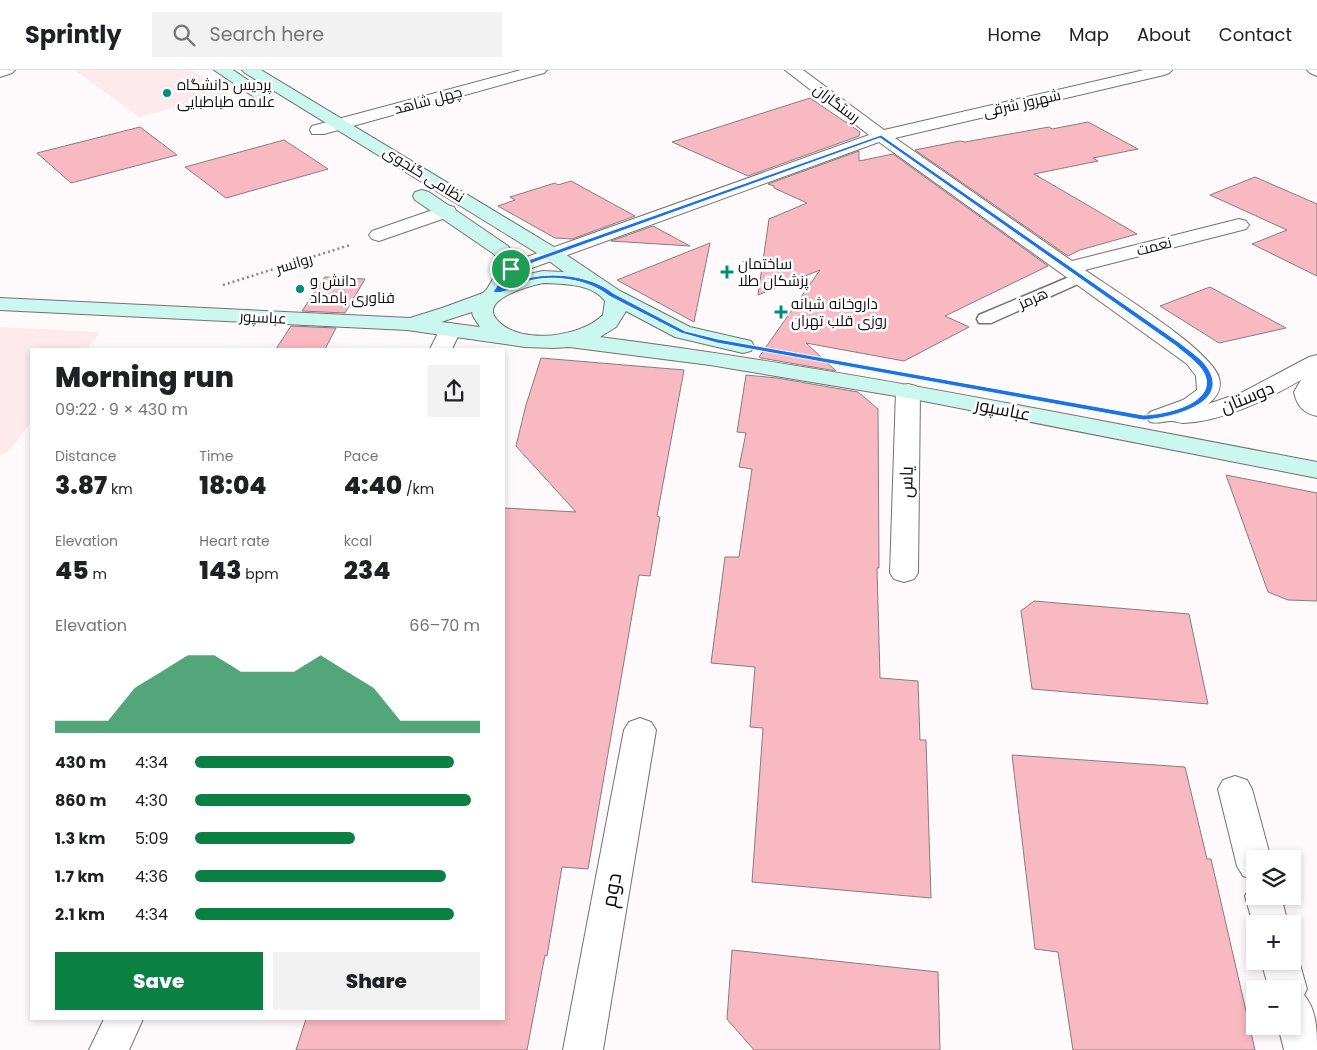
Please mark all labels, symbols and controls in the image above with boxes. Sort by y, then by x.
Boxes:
search box [152,12,502,57]
text: Sprintly [25,18,122,51]
icon: search [170,21,198,49]
text: Search here [210,21,324,48]
text: Home [987,22,1041,47]
text: Map [1069,22,1109,47]
text: About [1137,22,1191,47]
text: Contact [1219,22,1292,47]
place label: پردیس دانشگاه علامه طباطبایی [177,74,275,112]
street label: رستگاران [809,78,865,128]
street label: چهل شاهد [392,81,464,119]
street label: شهروز شرقی [981,84,1063,122]
marker: پردیس دانشگاه علامه طباطبایی [161,87,173,99]
street label: نظامی گنجوی [379,141,469,207]
street label: نعمت [1134,231,1174,261]
street label: روانسر [272,248,315,279]
pin [490,248,532,290]
place label: ساختمان پزشکان طلا [738,253,808,291]
icon: arrive [497,255,525,283]
marker: ساختمان پزشکان طلا [720,265,734,279]
place label: دانش و فناوری بامداد [310,270,395,308]
street label: هرمز [1014,282,1051,314]
marker: دانش و فناوری بامداد [294,283,306,295]
place label: داروخانه شبانه روزی قلب تهران [791,293,887,331]
street label: عباسپور [238,305,287,329]
marker: داروخانه شبانه روزی قلب تهران [775,306,787,318]
text: Morning run [55,358,234,397]
button: share [428,365,480,417]
street label: دوستان [1216,375,1278,419]
street label: عباسپور [972,391,1033,427]
text: 09:22 · 9 × 430 m [55,398,188,421]
text: Distance [55,446,116,466]
text: Time [199,446,233,466]
text: Pace [344,446,378,466]
street label: یاس [893,466,919,498]
text: 3.87 [55,468,107,503]
text: 18:04 [199,468,267,503]
text: 4:40 [344,468,402,503]
text: km [107,479,133,499]
text: /km [402,479,434,499]
text: Elevation [55,531,118,551]
text: Heart rate [199,531,270,551]
text: kcal [344,531,372,551]
text: 45 [55,553,89,588]
text: 143 [199,553,242,588]
text: 234 [344,553,390,588]
text: m [89,564,107,584]
text: bpm [242,564,279,584]
text: Elevation [55,614,127,637]
text: 66–70 m [409,614,480,637]
text: 430 m [55,751,106,774]
text: 4:34 [135,751,168,774]
text: 860 m [55,789,106,812]
text: 4:30 [135,789,168,812]
text: 1.3 km [55,827,105,850]
text: 5:09 [135,827,169,850]
map controls [1246,850,1301,1035]
button: layers [1246,850,1301,905]
text: 1.7 km [55,865,104,888]
text: 4:36 [135,865,168,888]
street label: دوم [594,870,628,910]
text: 2.1 km [55,903,105,926]
text: 4:34 [135,903,168,926]
button: + [1246,915,1301,970]
button: Save [55,952,263,1010]
button: Share [273,952,480,1010]
button: − [1246,980,1301,1035]

